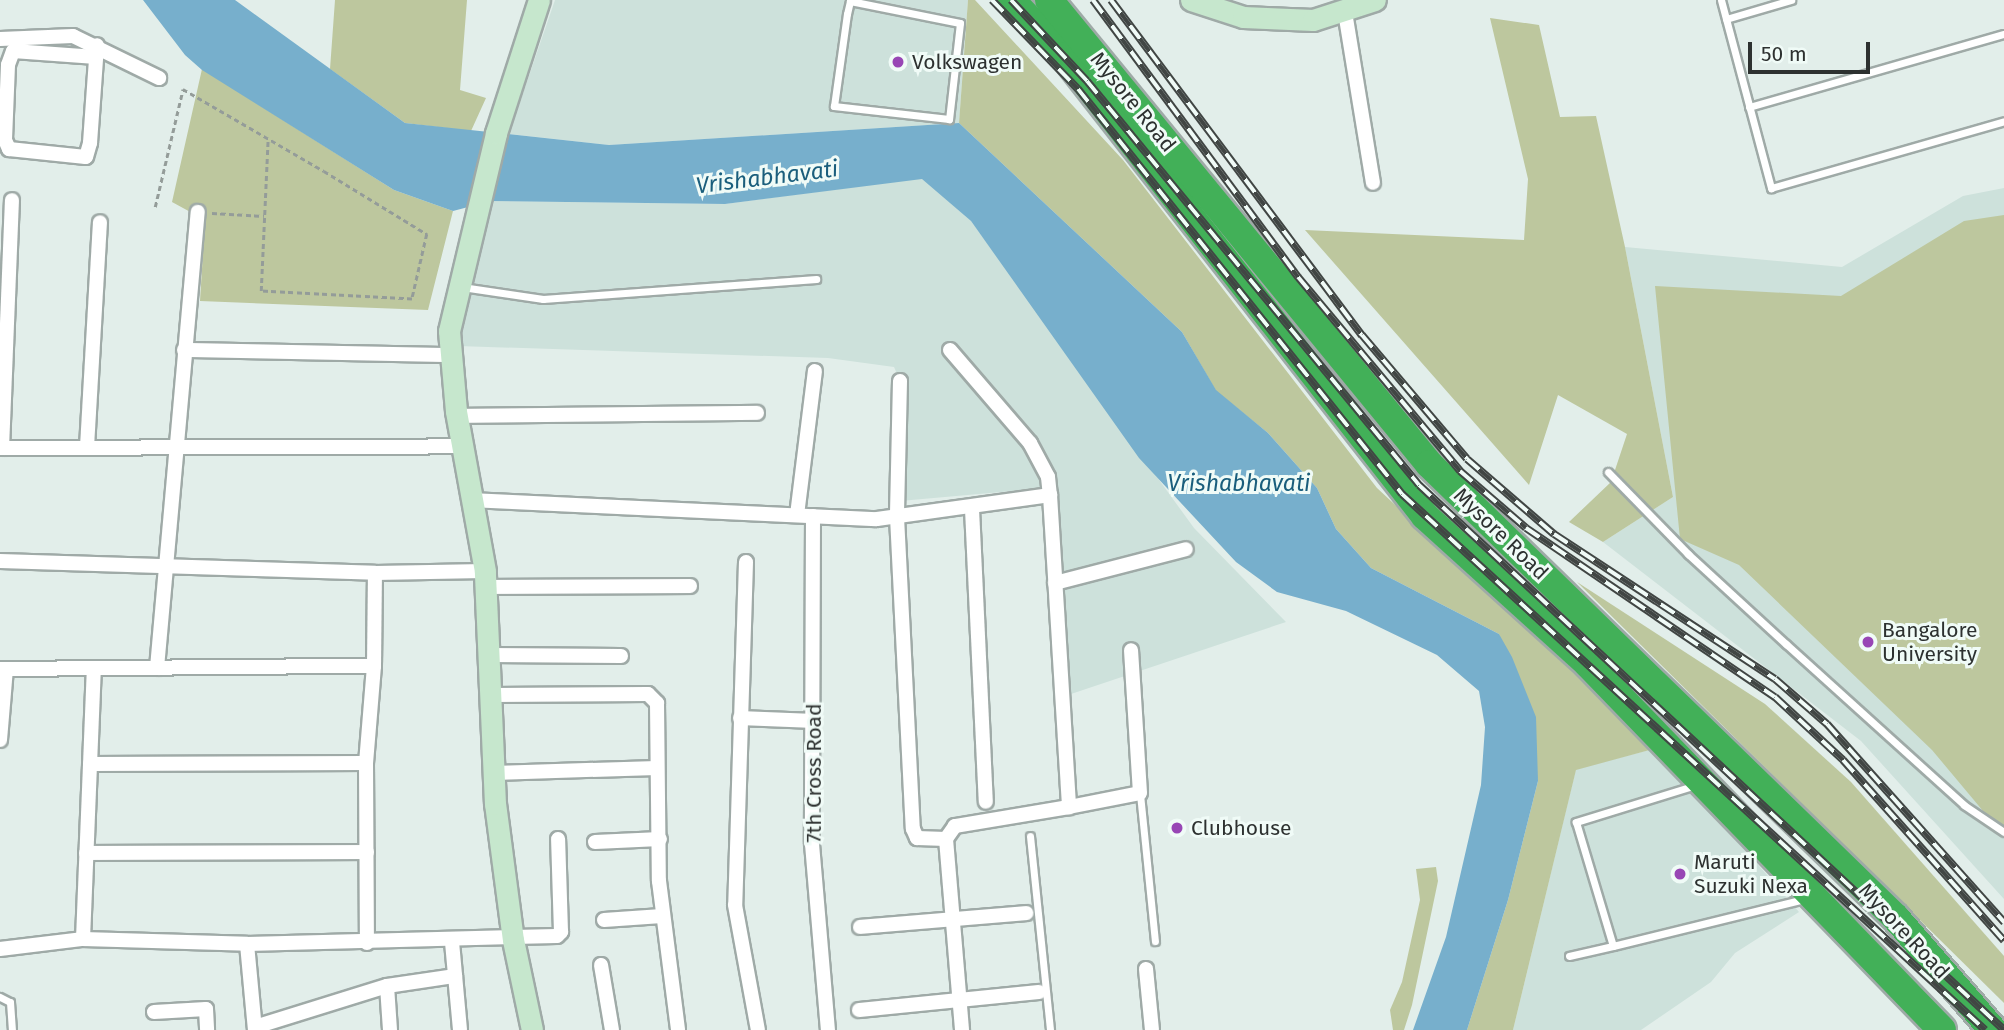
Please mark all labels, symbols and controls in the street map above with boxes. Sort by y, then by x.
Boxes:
scale bar [1752,28,1874,72]
text: 50 m [1761,41,1807,67]
street label: Mysore Road [1085,47,1181,157]
place label: Volkswagen [912,49,1022,75]
marker: Volkswagen [890,54,906,70]
water label: Vrishabhavati [694,155,840,199]
water label: Vrishabhavati [1167,469,1311,497]
street label: Mysore Road [1449,483,1553,585]
place label: Bangalore University [1882,617,1977,667]
marker: Bangalore University [1860,634,1876,650]
street label: 7th Cross Road [801,703,827,843]
place label: Clubhouse [1191,815,1291,841]
marker: Clubhouse [1169,820,1185,836]
place label: Maruti Suzuki Nexa [1694,849,1808,899]
marker: Maruti Suzuki Nexa [1672,866,1688,882]
street label: Mysore Road [1853,878,1955,984]

